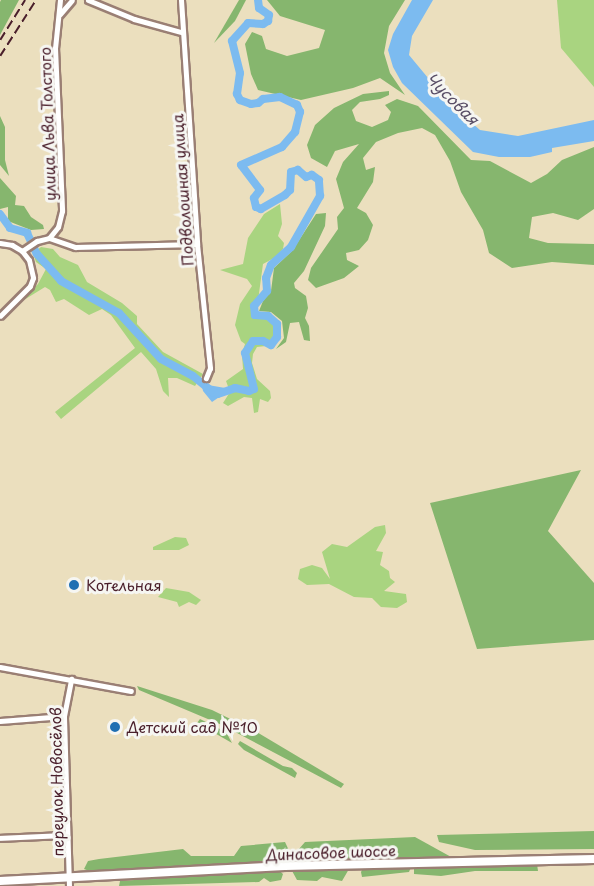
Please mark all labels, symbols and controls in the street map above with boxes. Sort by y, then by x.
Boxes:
street label: улица Льва Толстого [35,46,59,202]
water label: Чусовая [423,68,483,128]
street label: Подволошная улица [168,113,196,267]
place label: Котельная [86,576,161,594]
marker: Котельная [67,578,81,592]
street label: переулок Новосёлов [46,707,66,857]
place label: Детский сад №10 [127,718,259,736]
marker: Детский сад №10 [108,720,122,734]
street label: Динасовое шоссе [266,841,396,863]

